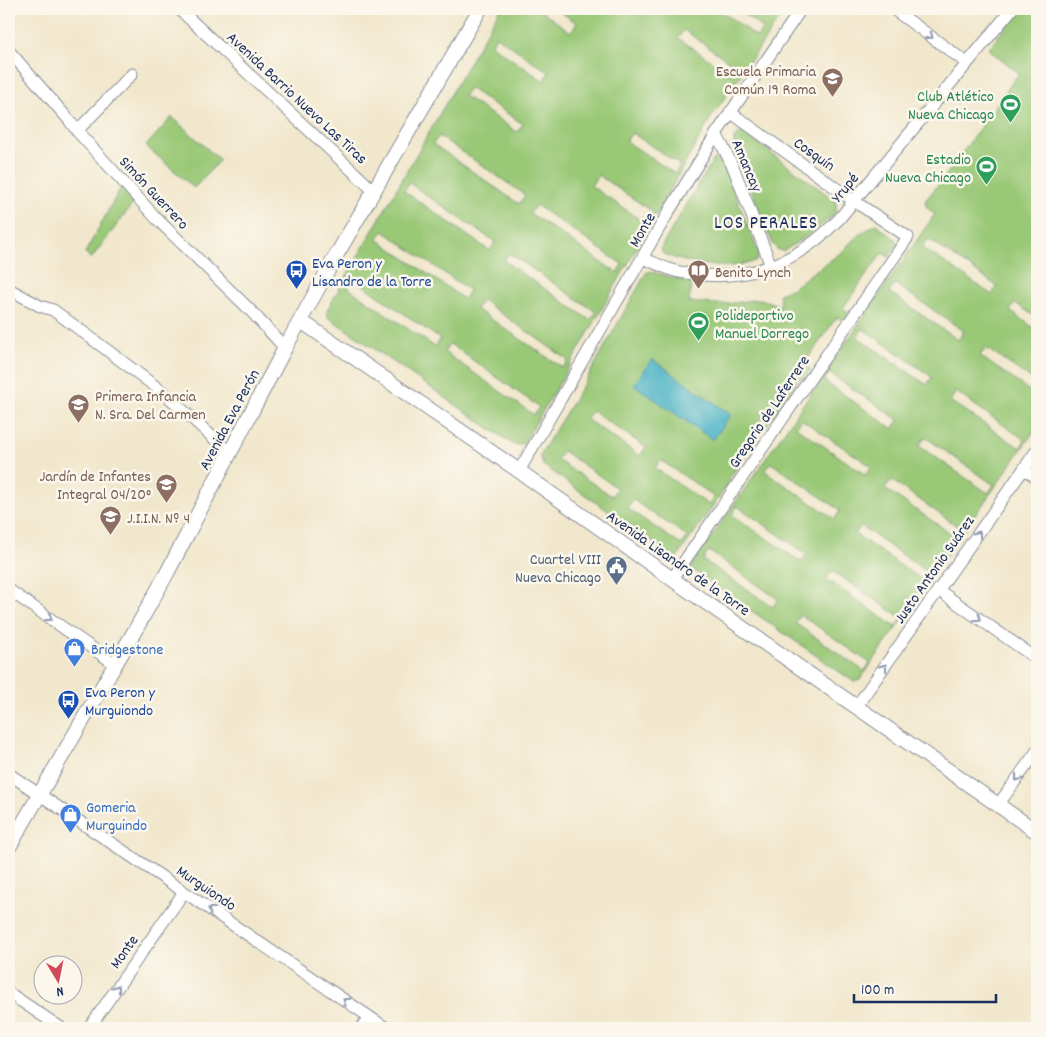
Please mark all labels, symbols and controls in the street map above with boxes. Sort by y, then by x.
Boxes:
street label: Avenida Barrio Nuevo Las Tiras [221,27,372,171]
one-way arrow [924,30,934,39]
place label: Escuela Primaria Común 19 Roma [716,61,816,102]
school or university icon: Escuela Primaria Común 19 Roma [820,67,844,98]
place label: Club Atlético Nueva Chicago [908,86,994,127]
sports icon: Club Atlético Nueva Chicago [998,92,1022,123]
street label: Cosquín [788,132,839,178]
street label: Amancay [724,136,767,196]
place label: Estadio Nueva Chicago [885,149,971,190]
street label: Simón Guerrero [113,152,193,236]
sports icon: Estadio Nueva Chicago [975,155,999,186]
street label: Yrupé [827,168,865,209]
street label: Monte [624,209,662,252]
district label: LOS PERALES [714,211,818,238]
place label: Eva Peron y Lisandro de la Torre [312,253,432,294]
bus stop icon: Eva Peron y Lisandro de la Torre [284,259,308,290]
library icon: Benito Lynch [687,259,711,290]
place label: Benito Lynch [715,262,791,285]
place label: Polideportivo Manuel Dorrego [715,305,809,346]
sports icon: Polideportivo Manuel Dorrego [687,311,711,342]
street label: Gregorio de Laferrere [724,351,816,473]
street label: Avenida Eva Perón [194,366,266,475]
place label: Primera Infancia N. Sra. Del Carmen [95,386,206,427]
school or university icon: Primera Infancia N. Sra. Del Carmen [67,392,91,423]
place label: Jardín de Infantes Integral 04/20° [39,466,151,507]
school or university icon: Jardín de Infantes Integral 04/20° [155,472,179,503]
school or university icon: J.I.I.N. Nº 4 [99,505,123,536]
street label: Avenida Lisandro de la Torre [601,506,754,622]
place label: J.I.I.N. Nº 4 [127,508,190,531]
street label: Justo Antonio Suárez [889,512,981,629]
one-way arrow [972,531,981,540]
place label: Cuartel VIII Nueva Chicago [515,549,601,590]
public building icon: Cuartel VIII Nueva Chicago [605,555,629,586]
one-way arrow [43,612,53,621]
one-way arrow [973,612,982,621]
shop icon: Bridgestone [63,636,87,667]
place label: Bridgestone [91,639,163,662]
one-way arrow [878,663,887,673]
place label: Eva Peron y Murguiondo [85,682,156,723]
bus stop icon: Eva Peron y Murguiondo [57,688,81,719]
one-way arrow [1015,772,1024,781]
place label: Gomeria Murguindo [86,797,147,838]
shop icon: Gomeria Murguindo [58,803,82,834]
street label: Murguiondo [171,860,240,918]
one-way arrow [207,907,217,916]
street label: Monte [105,931,145,974]
north arrow [32,954,82,1004]
scale bar [854,972,996,1004]
text: N [55,980,65,1001]
text: 100 m [861,980,894,1002]
one-way arrow [111,984,120,994]
one-way arrow [342,998,352,1007]

